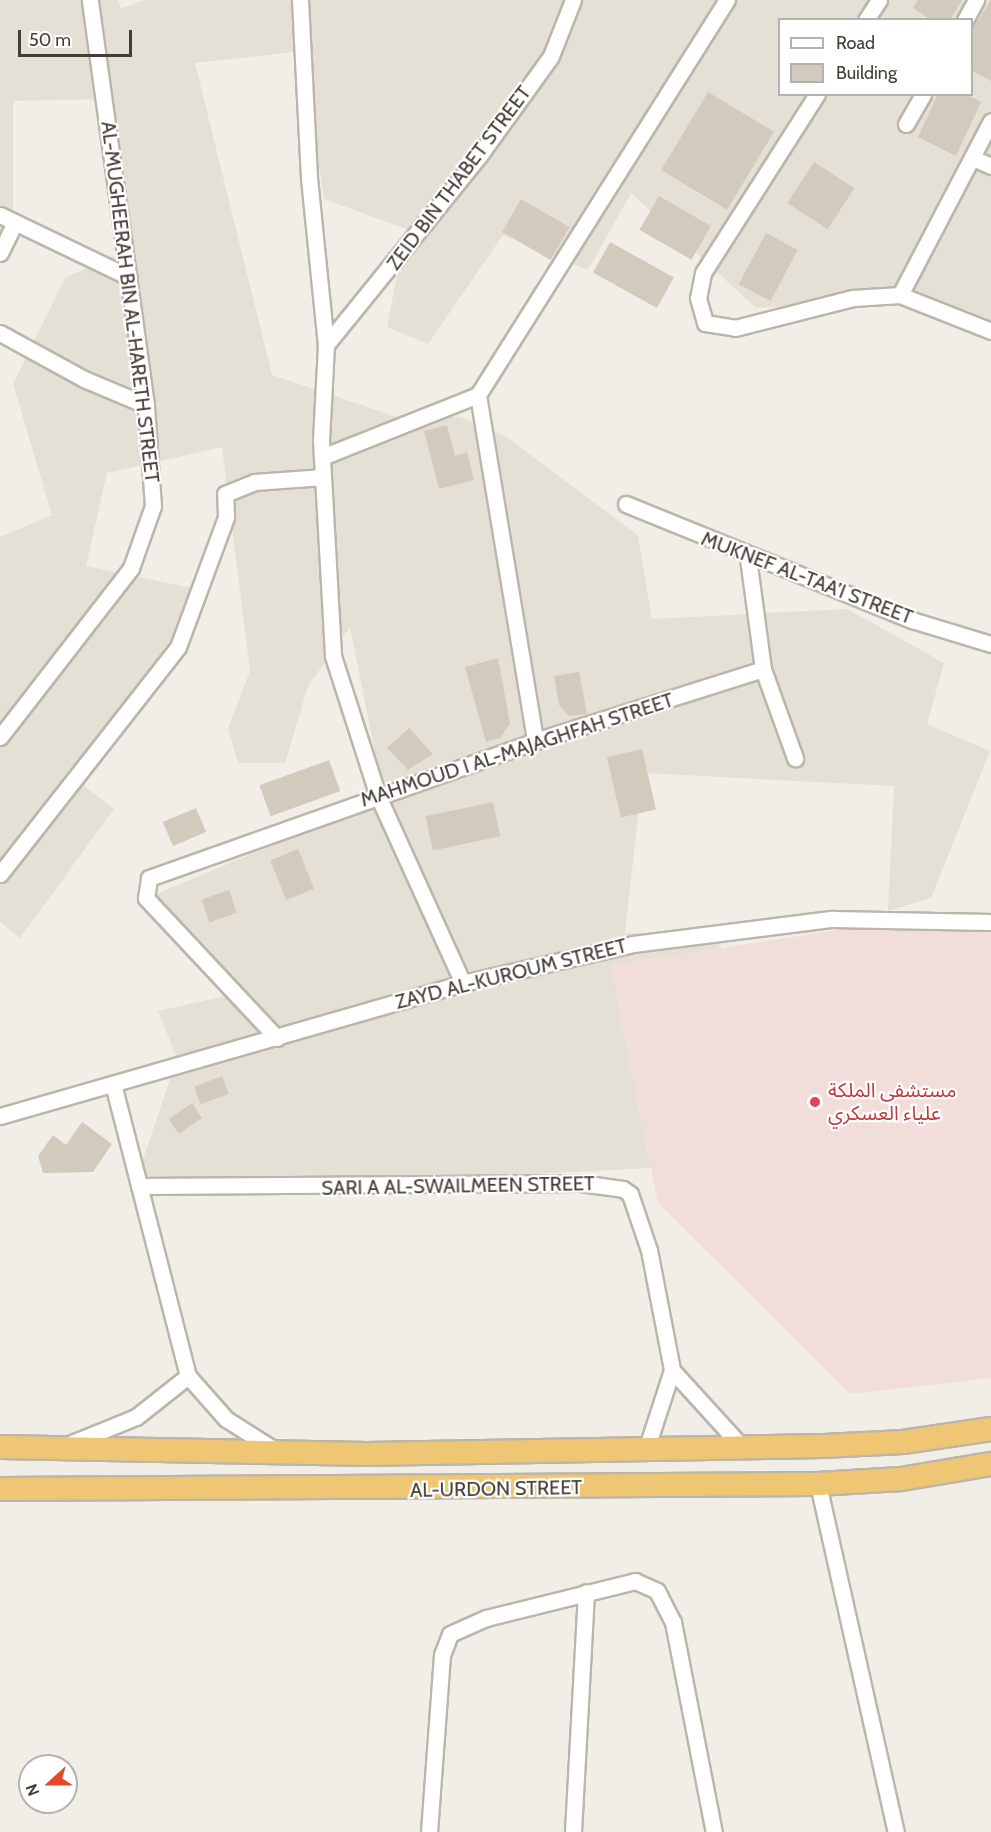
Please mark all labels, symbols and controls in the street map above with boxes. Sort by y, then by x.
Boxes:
scale bar [21,18,135,56]
legend [778,18,973,96]
text: 50 m [29,29,71,51]
text: Road [836,32,875,54]
text: Building [836,62,897,84]
street label: ZEID BIN THABET STREET [382,81,536,275]
street label: AL-MUGHEERAH BIN AL-HARETH STREET [96,120,164,484]
street label: MUKNEF AL-TAA’I STREET [698,527,916,629]
street label: MAHMOUD I AL-MAJAGHFAH STREET [357,688,677,812]
street label: ZAYD AL-KUROUM STREET [393,934,629,1014]
place label: مستشفى الملكة علياء العسكري [828,1078,956,1125]
marker: مستشفى الملكة علياء العسكري [806,1093,824,1111]
street label: SARI A AL-SWAILMEEN STREET [321,1172,595,1200]
street label: AL-URDON STREET [410,1476,582,1502]
north arrow [18,1754,78,1814]
text: N [22,1781,43,1799]

